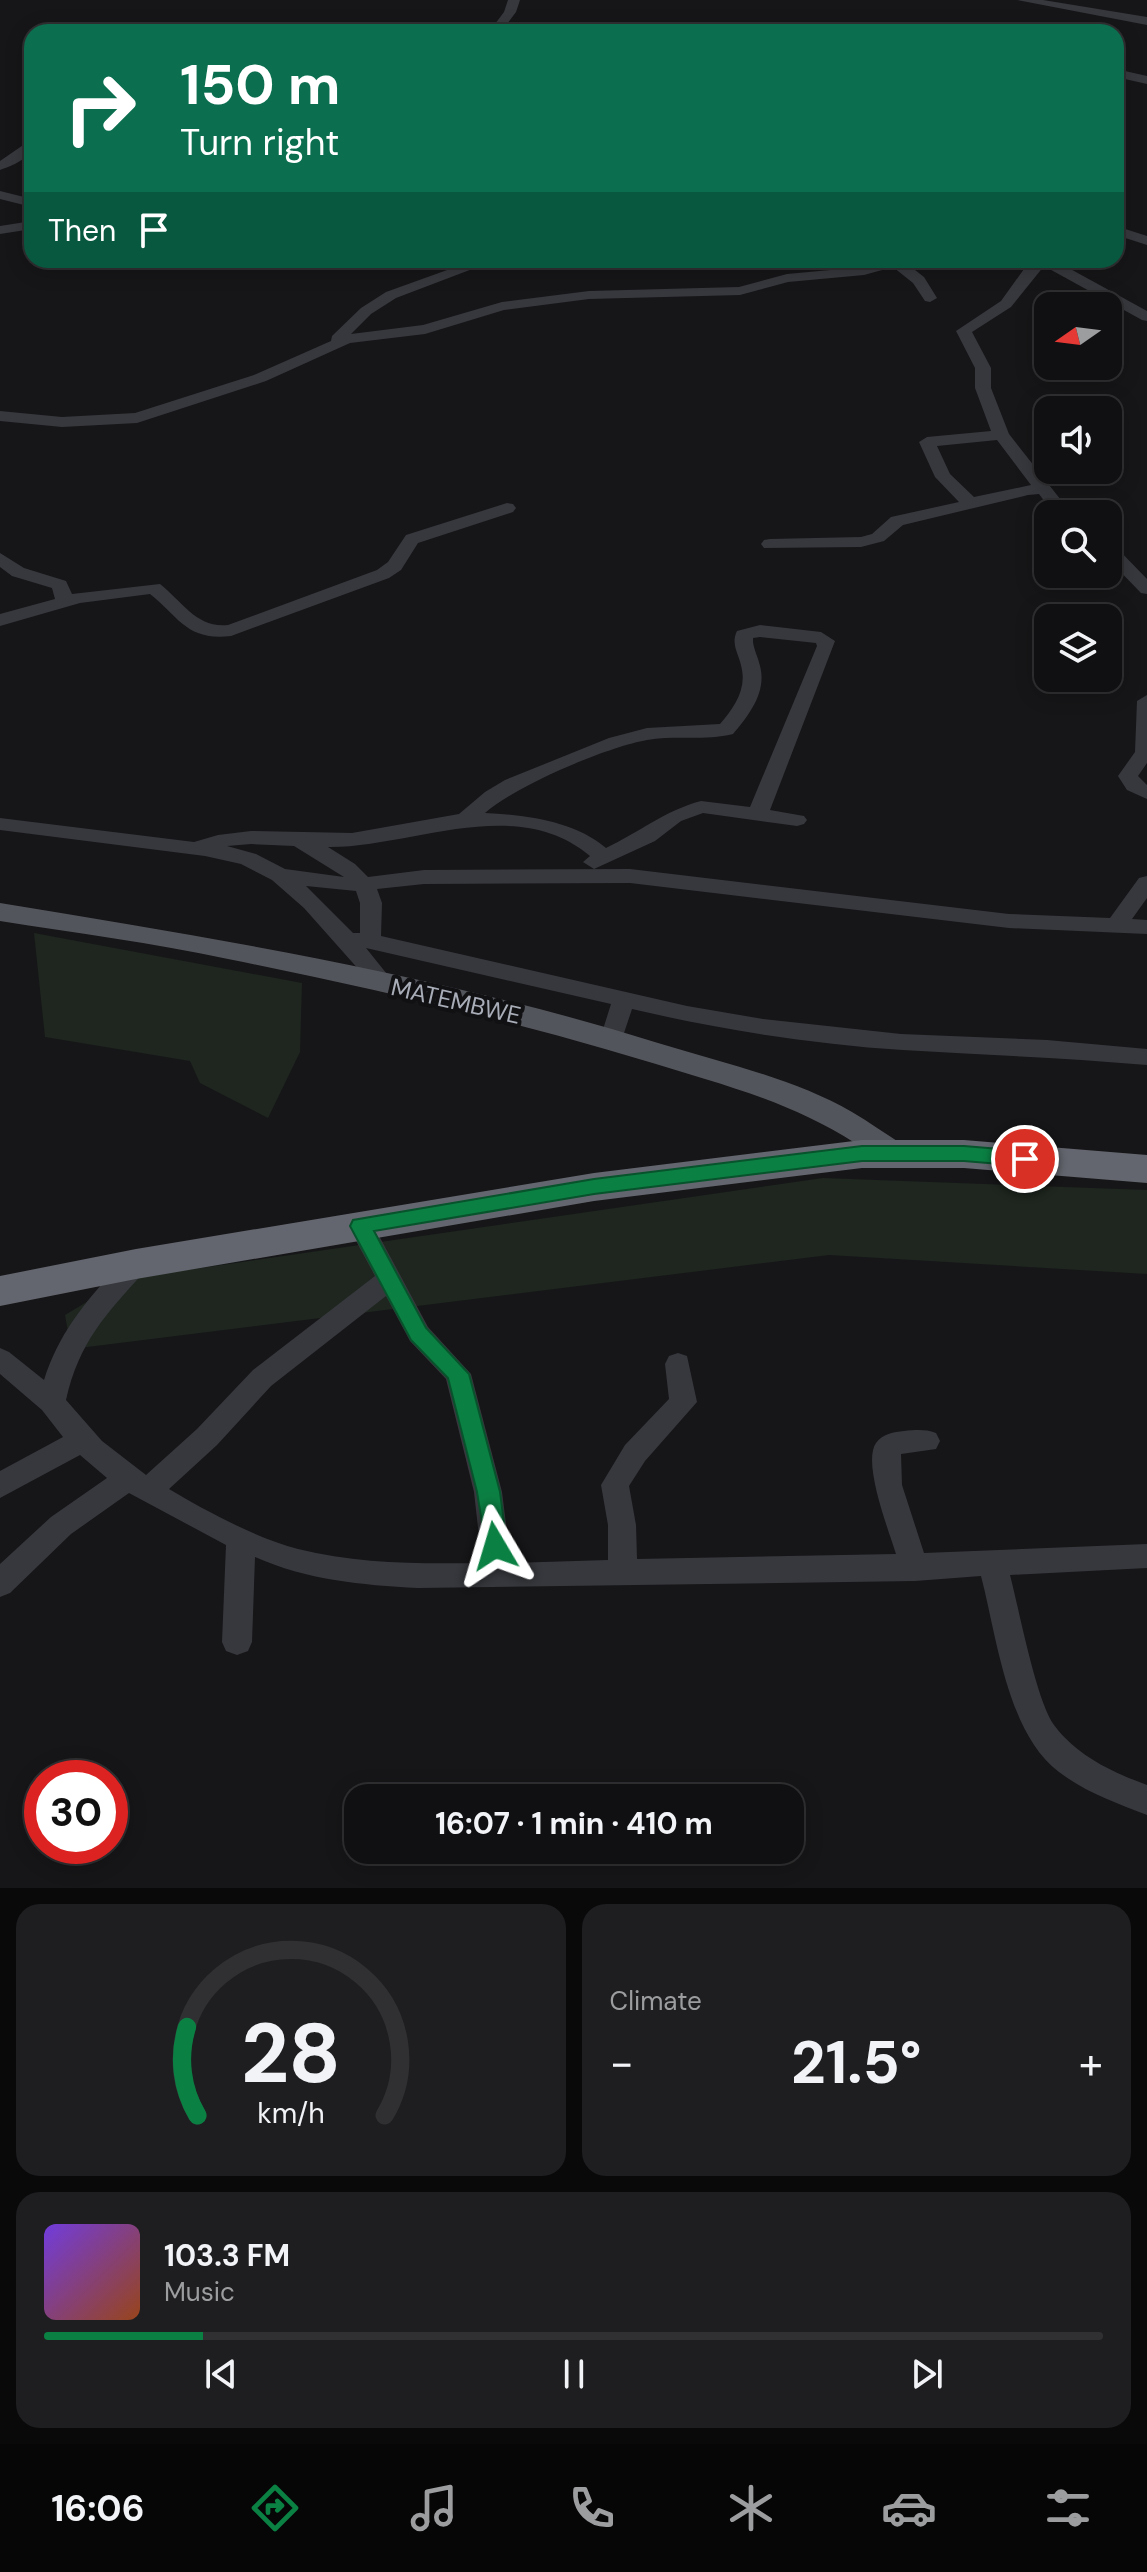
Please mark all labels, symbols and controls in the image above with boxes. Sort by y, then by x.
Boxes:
text: 150 m [180,48,341,121]
icon: right [48,56,152,160]
text: Turn right [180,119,339,166]
icon: arrive [132,208,176,252]
text: Then [48,211,116,250]
north arrow [1034,292,1122,380]
map controls [1034,292,1122,692]
button: sound [1034,396,1122,484]
button: search [1034,500,1122,588]
button: layers [1034,604,1122,692]
street label: MATEMBWE [388,971,524,1031]
pin [991,1125,1059,1193]
icon: arrive [1003,1137,1047,1181]
position arrow [453,1504,537,1588]
speed limit sign: 30 [24,1760,128,1864]
text: 16:07 · 1 min · 410 m [435,1804,713,1843]
text: Climate [610,1984,702,2018]
text: 28 [241,1999,341,2108]
text: 21.5° [791,2023,922,2102]
text: − [610,2034,634,2092]
text: + [1079,2034,1103,2092]
text: km/h [257,2095,325,2132]
text: 103.3 FM [164,2236,290,2275]
text: Music [164,2275,235,2309]
icon: previous [199,2352,243,2396]
icon: pause [552,2352,596,2396]
icon: next [905,2352,949,2396]
icon: directions [247,2480,303,2536]
icon: music [406,2480,462,2536]
icon: phone [564,2480,620,2536]
icon: climate [723,2480,779,2536]
icon: car [881,2480,937,2536]
icon: filters [1040,2480,1096,2536]
text: 16:06 [51,2485,145,2532]

